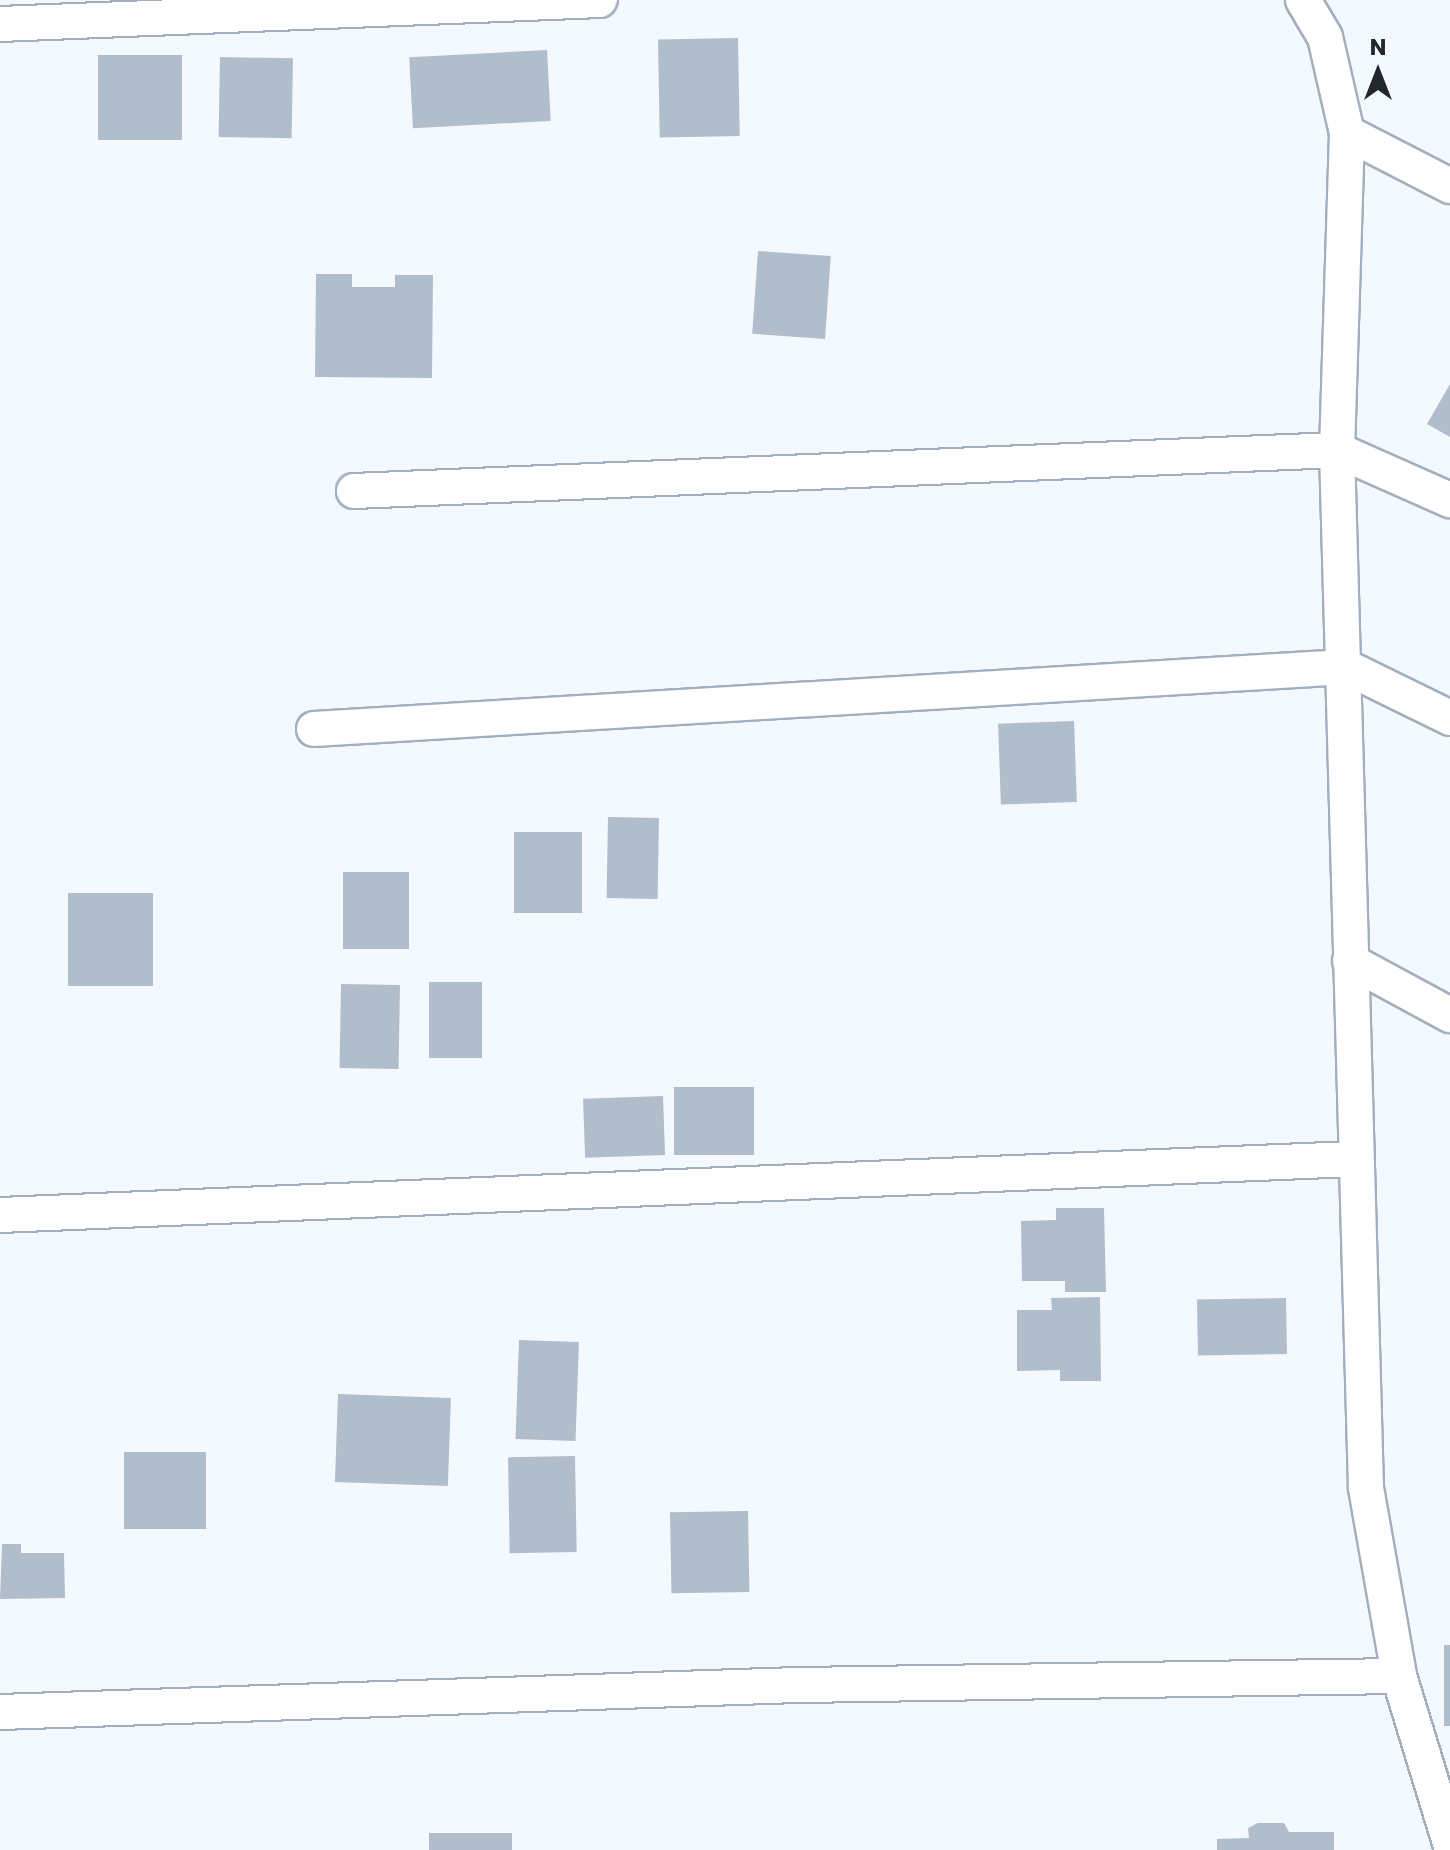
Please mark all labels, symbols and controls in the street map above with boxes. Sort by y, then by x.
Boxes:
north arrow [1338,32,1418,112]
text: N [1370,32,1386,63]

